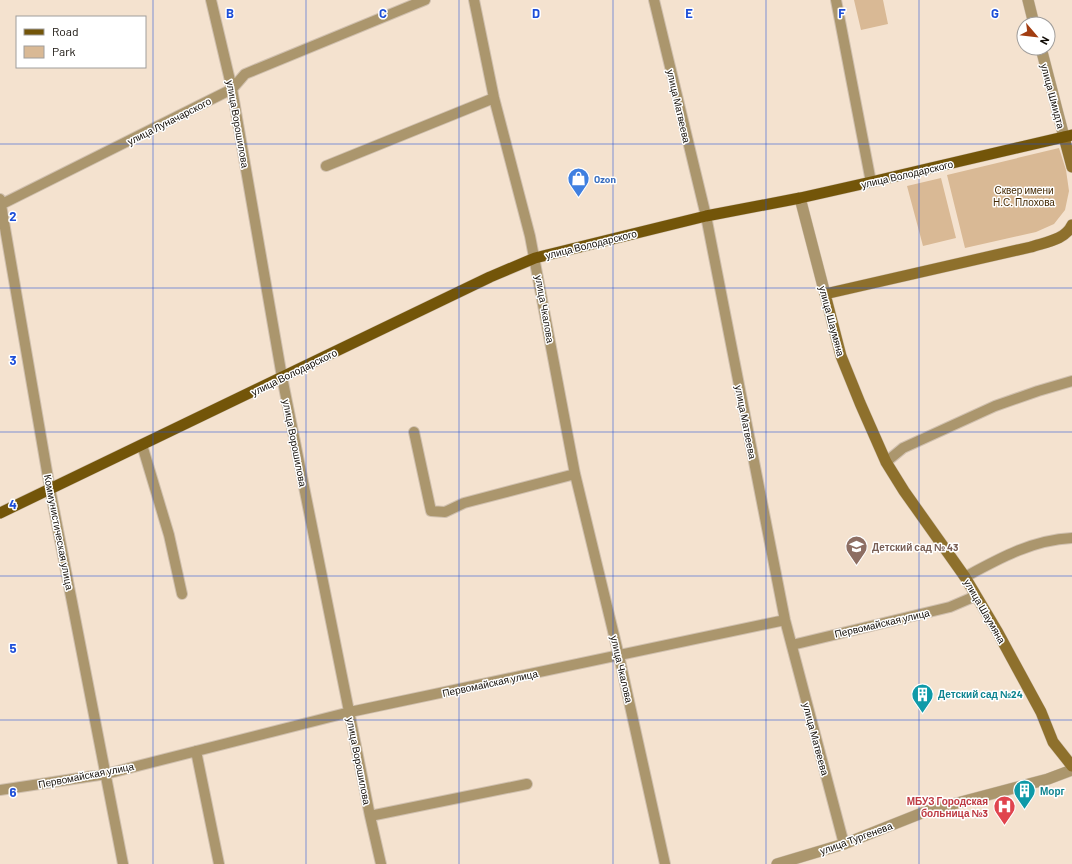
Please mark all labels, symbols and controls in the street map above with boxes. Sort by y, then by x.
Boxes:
text: B [226,5,234,21]
text: C [379,5,387,21]
text: D [532,5,540,21]
text: E [685,5,693,21]
text: F [838,5,846,21]
text: G [991,5,999,21]
legend [16,16,146,68]
north arrow [1016,16,1056,56]
text: Road [52,24,79,38]
text: N [1038,35,1053,47]
text: Park [52,44,76,58]
street label: улица Шмидта [1039,62,1068,130]
street label: улица Матвеева [665,68,693,144]
street label: улица Ворошилова [224,79,252,169]
street label: улица Луначарского [125,94,213,147]
street label: улица Володарского [860,158,954,190]
shop icon: Ozon [565,166,591,199]
place label: Ozon [594,173,616,185]
park label: Сквер имени Н.С. Плохова [993,184,1055,208]
text: 2 [9,208,17,224]
street label: улица Володарского [544,227,638,261]
street label: улица Чкалова [533,274,557,344]
street label: улица Шаумяна [817,284,847,358]
street label: улица Володарского [249,346,339,398]
text: 3 [9,352,17,368]
street label: улица Матвеева [733,384,759,460]
street label: улица Ворошилова [281,398,309,488]
street label: Коммунистическая улица [42,473,76,591]
text: 4 [9,496,17,512]
school or university icon: Детский сад № 43 [844,534,870,567]
place label: Детский сад № 43 [872,541,959,553]
street label: улица Шаумяна [962,577,1009,646]
street label: Первомайская улица [833,606,931,640]
street label: улица Чкалова [608,634,636,704]
text: 5 [9,640,17,656]
street label: Первомайская улица [441,667,539,699]
building icon: Детский сад №24 [909,681,935,714]
place label: Детский сад №24 [938,688,1023,700]
street label: улица Матвеева [801,701,832,777]
street label: улица Ворошилова [345,716,373,806]
street label: Первомайская улица [37,760,135,790]
building icon: Морг [1012,778,1038,811]
text: 6 [10,784,17,800]
place label: Морг [1040,785,1065,797]
hospital icon: МБУЗ Городская больница №3 [991,794,1017,827]
place label: МБУЗ Городская больница №3 [907,795,988,819]
street label: улица Тургенева [818,819,894,857]

